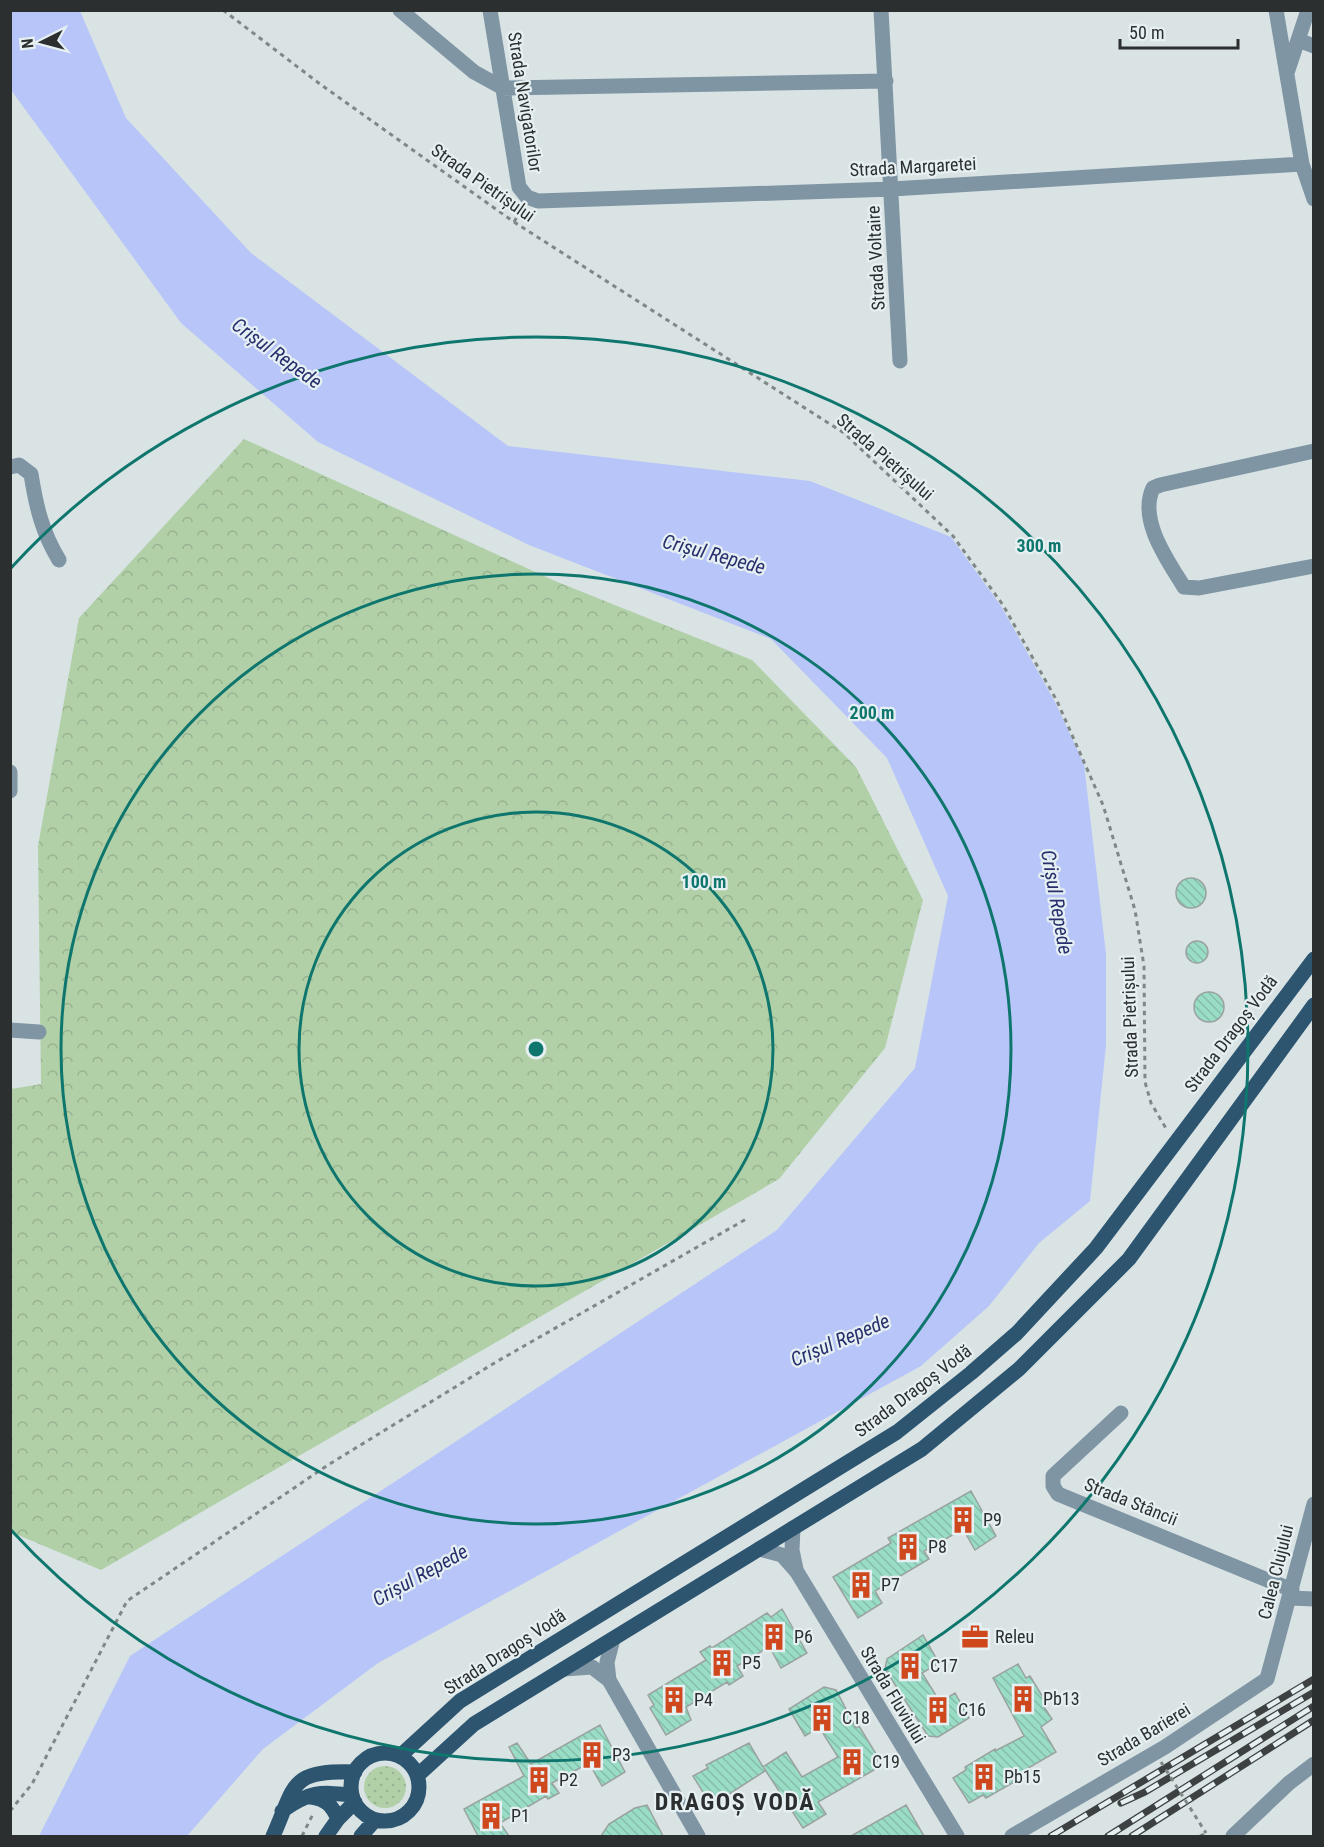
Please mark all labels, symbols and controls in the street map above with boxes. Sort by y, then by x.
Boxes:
north arrow [12,12,72,72]
scale bar [1120,12,1238,50]
text: 50 m [1129,22,1164,43]
street label: Strada Navigatorilor [504,30,547,174]
text: N [18,38,38,49]
street label: Strada Pietrișului [427,139,539,227]
street label: Strada Margaretei [849,153,977,180]
street label: Strada Voltaire [862,205,889,311]
water label: Crișul Repede [227,312,327,394]
street label: Strada Pietrișului [832,409,938,505]
water label: Crișul Repede [660,529,768,579]
text: 300 m [1017,535,1061,556]
text: 200 m [850,702,894,723]
water label: Crișul Repede [1036,848,1078,956]
text: 100 m [682,871,726,892]
street label: Strada Pietrișului [1117,956,1143,1078]
street label: Strada Dragoș Vodă [1180,971,1282,1097]
centre of rings [526,1039,546,1059]
water label: Crișul Repede [787,1308,893,1372]
street label: Strada Dragoș Vodă [850,1340,976,1442]
street label: Strada Stâncii [1082,1473,1181,1530]
building icon: P9 [948,1505,978,1535]
place label: P9 [983,1509,1002,1530]
street label: Calea Clujului [1254,1522,1297,1621]
building icon: P8 [893,1532,923,1562]
place label: P8 [928,1536,947,1557]
water label: Crișul Repede [368,1539,472,1611]
building icon: P7 [846,1570,876,1600]
place label: P7 [881,1574,900,1595]
street label: Strada Dragoș Vodă [440,1604,570,1700]
building icon: P6 [759,1622,789,1652]
office icon: Releu [960,1622,990,1652]
place label: P6 [794,1626,813,1647]
place label: Releu [995,1626,1034,1647]
street label: Strada Fluviului [856,1643,931,1747]
building icon: P5 [707,1648,737,1678]
building icon: C17 [895,1651,925,1681]
place label: P5 [742,1652,761,1673]
place label: C17 [930,1655,958,1676]
building icon: Pb13 [1008,1684,1038,1714]
building icon: P4 [659,1685,689,1715]
place label: Pb13 [1043,1688,1080,1709]
place label: P4 [694,1689,713,1710]
building icon: C16 [923,1695,953,1725]
place label: C16 [958,1699,986,1720]
street label: Strada Barierei [1094,1699,1194,1770]
building icon: C18 [807,1703,837,1733]
place label: C18 [842,1707,870,1728]
building icon: P3 [577,1740,607,1770]
place label: P3 [612,1744,631,1765]
building icon: C19 [837,1747,867,1777]
place label: C19 [872,1751,900,1772]
building icon: Pb15 [969,1762,999,1792]
building icon: P2 [524,1765,554,1795]
place label: Pb15 [1004,1766,1041,1787]
place label: P2 [559,1769,578,1790]
district label: DRAGOȘ VODĂ [655,1788,815,1816]
building icon: P1 [476,1801,506,1831]
place label: P1 [511,1805,530,1826]

